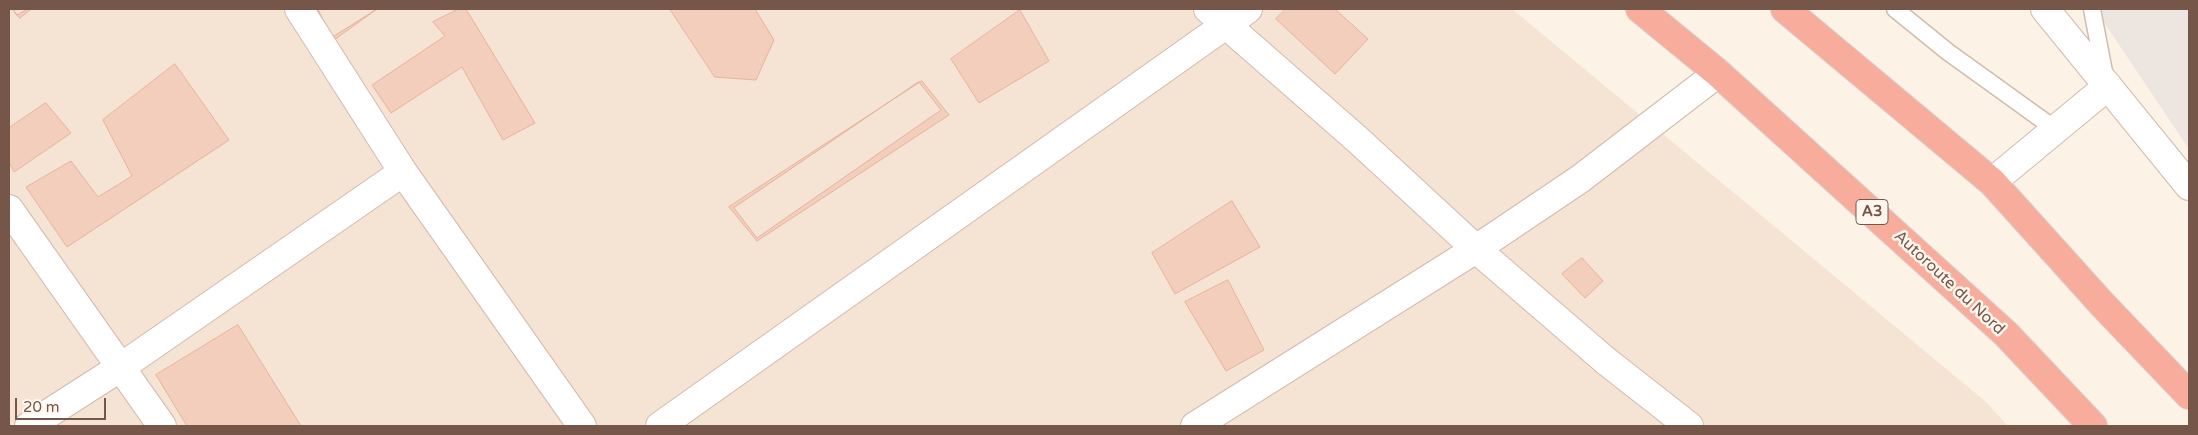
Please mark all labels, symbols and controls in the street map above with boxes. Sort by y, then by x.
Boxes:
road number: A3 [1856,200,1888,224]
street label: Autoroute du Nord [1890,227,2008,339]
scale bar [18,388,109,420]
text: 20 m [23,398,60,416]

